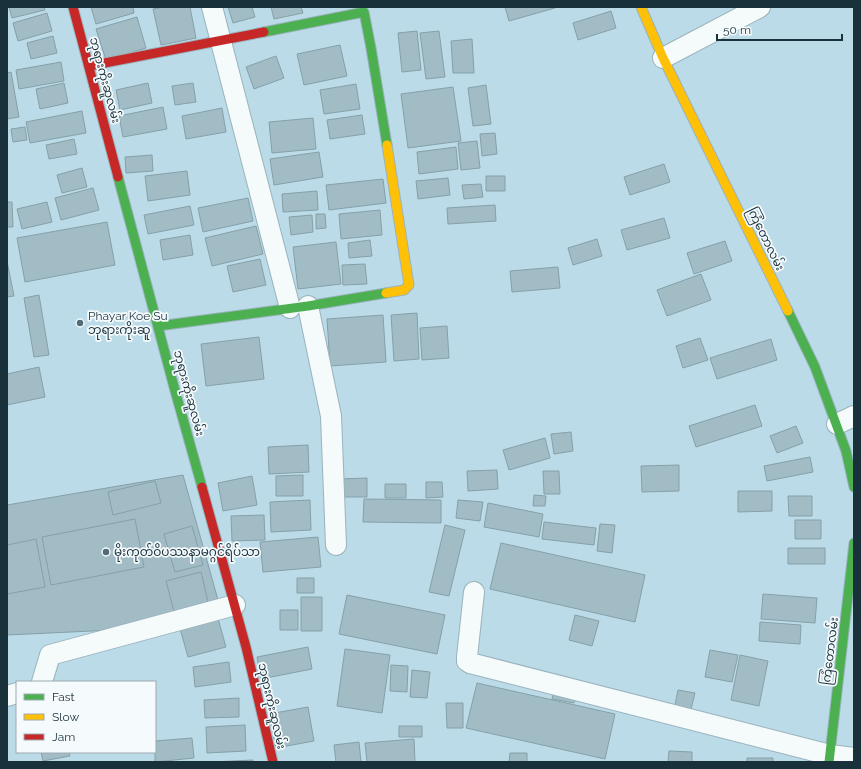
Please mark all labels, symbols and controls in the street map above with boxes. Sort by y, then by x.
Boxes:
scale bar [717,16,842,42]
text: 50 m [723,23,751,37]
street label: ဘုရားကိုးဆူလမ်း [84,35,125,125]
street label: ကြံတောလမ်း [742,204,789,274]
place label: Phayar Koe Su ဘုရားကိုးဆူ [88,309,168,340]
marker: Phayar Koe Su ဘုရားကိုးဆူ [75,318,85,328]
street label: ဘုရားကိုးဆူလမ်း [168,348,209,438]
place label: မိုးကုတ်ဝိပဿနာမဂ္ဂင်ရိပ်သာ [114,543,260,563]
marker: မိုးကုတ်ဝိပဿနာမဂ္ဂင်ရိပ်သာ [101,547,111,557]
street label: ကြံတောလမ်း [817,616,844,686]
street label: ဘုရားကိုးဆူလမ်း [252,661,291,751]
legend [16,681,156,753]
text: Fast [52,690,75,704]
text: Slow [52,710,79,724]
text: Jam [52,730,75,744]

